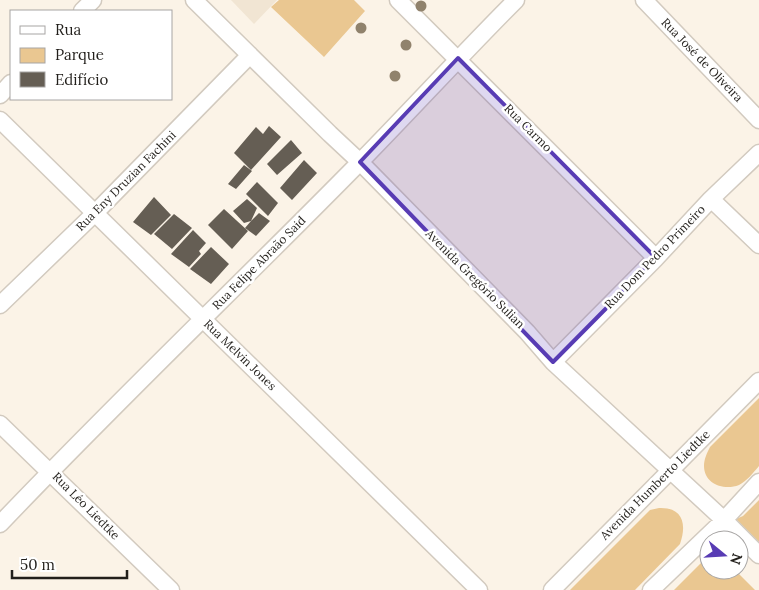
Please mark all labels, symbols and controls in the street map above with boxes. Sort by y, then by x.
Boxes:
legend [10,10,172,100]
street label: Rua José de Oliveira [658,15,746,105]
text: Rua [55,20,81,39]
text: Parque [55,45,104,64]
text: Edifício [55,70,108,89]
street label: Rua Carmo [501,101,555,155]
street label: Rua Eny Druzian Fachini [72,127,179,234]
street label: Rua Dom Pedro Primeiro [601,202,708,312]
street label: Rua Felipe Abraão Said [209,213,309,313]
street label: Avenida Gregório Sulian [422,225,528,331]
street label: Rua Melvin Jones [201,316,280,393]
street label: Avenida Humberto Liedtke [596,426,713,543]
street label: Rua Léo Liedtke [50,469,123,543]
north arrow [699,530,749,580]
scale bar [12,548,128,580]
text: N [726,551,747,567]
text: 50 m [20,555,55,574]

